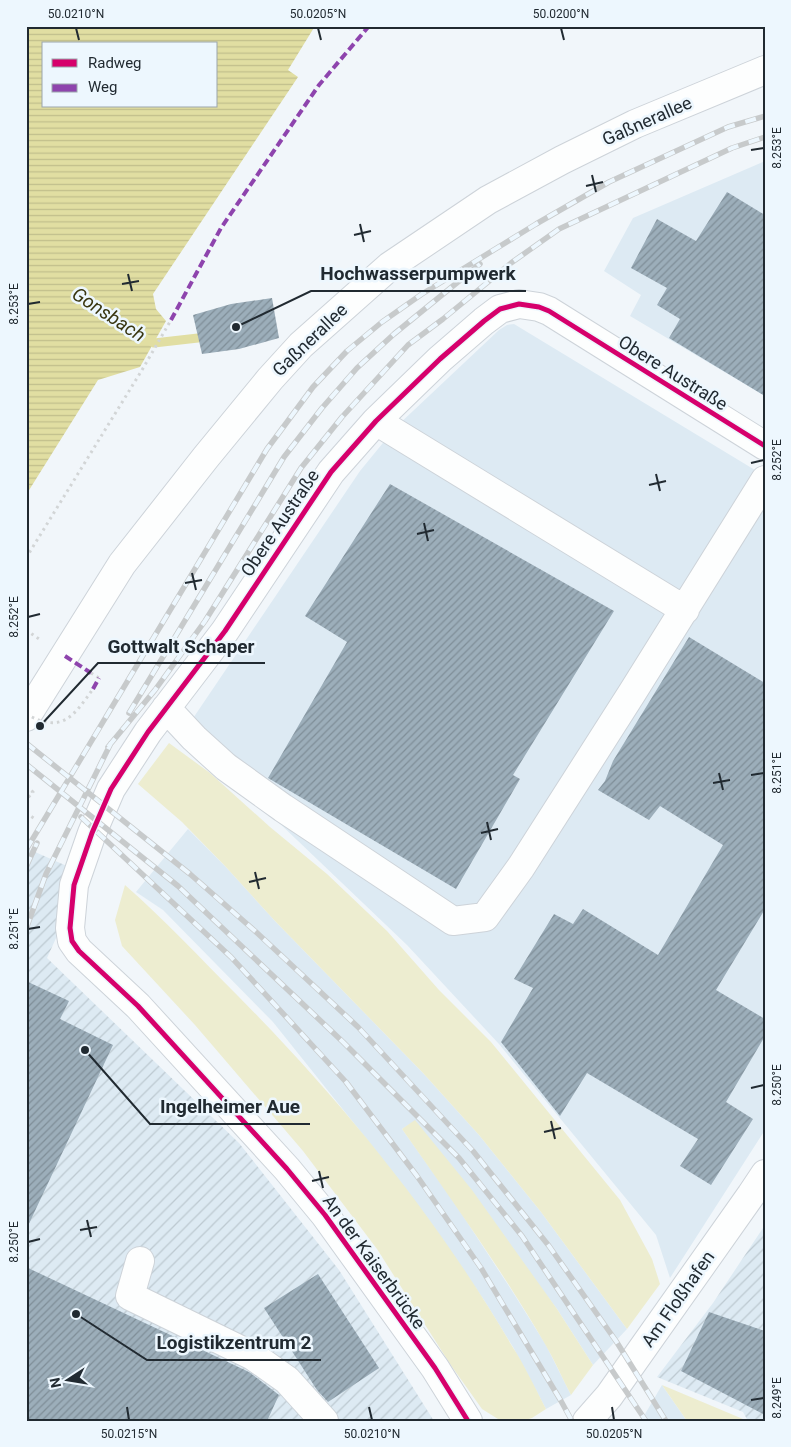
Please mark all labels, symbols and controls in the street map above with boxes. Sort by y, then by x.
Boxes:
text: 50.0210°N [48,7,104,21]
text: 50.0205°N [290,7,346,21]
text: 50.0200°N [533,7,589,21]
legend [42,42,218,108]
text: Radweg [88,54,142,72]
text: Weg [88,78,117,96]
street label: Gaßnerallee [599,92,695,150]
text: 8.253°E [770,127,784,169]
callout: Hochwasserpumpwerk [311,257,526,291]
text: Hochwasserpumpwerk [320,262,517,285]
water label: Gonsbach [68,282,150,347]
text: 8.253°E [7,283,21,325]
street label: Gaßnerallee [268,299,351,380]
street label: Obere Austraße [615,331,732,414]
text: 8.252°E [770,439,784,481]
street label: Obere Austraße [236,465,323,580]
text: 8.252°E [7,596,21,638]
callout: Gottwalt Schaper [98,629,265,663]
text: Gottwalt Schaper [107,635,255,658]
text: 8.251°E [770,752,784,794]
text: 8.251°E [7,908,21,950]
text: 8.250°E [770,1064,784,1106]
callout: Ingelheimer Aue [150,1090,310,1124]
text: Ingelheimer Aue [160,1095,300,1118]
street label: An der Kaiserbrücke [319,1190,430,1333]
text: 8.250°E [7,1221,21,1263]
street label: Am Floßhafen [637,1247,718,1351]
callout: Logistikzentrum 2 [147,1326,321,1360]
text: Logistikzentrum 2 [157,1331,311,1354]
north arrow [42,1354,92,1404]
text: N [46,1376,64,1389]
text: 8.249°E [770,1377,784,1419]
text: 50.0215°N [101,1427,157,1441]
text: 50.0210°N [344,1427,400,1441]
text: 50.0205°N [586,1427,642,1441]

